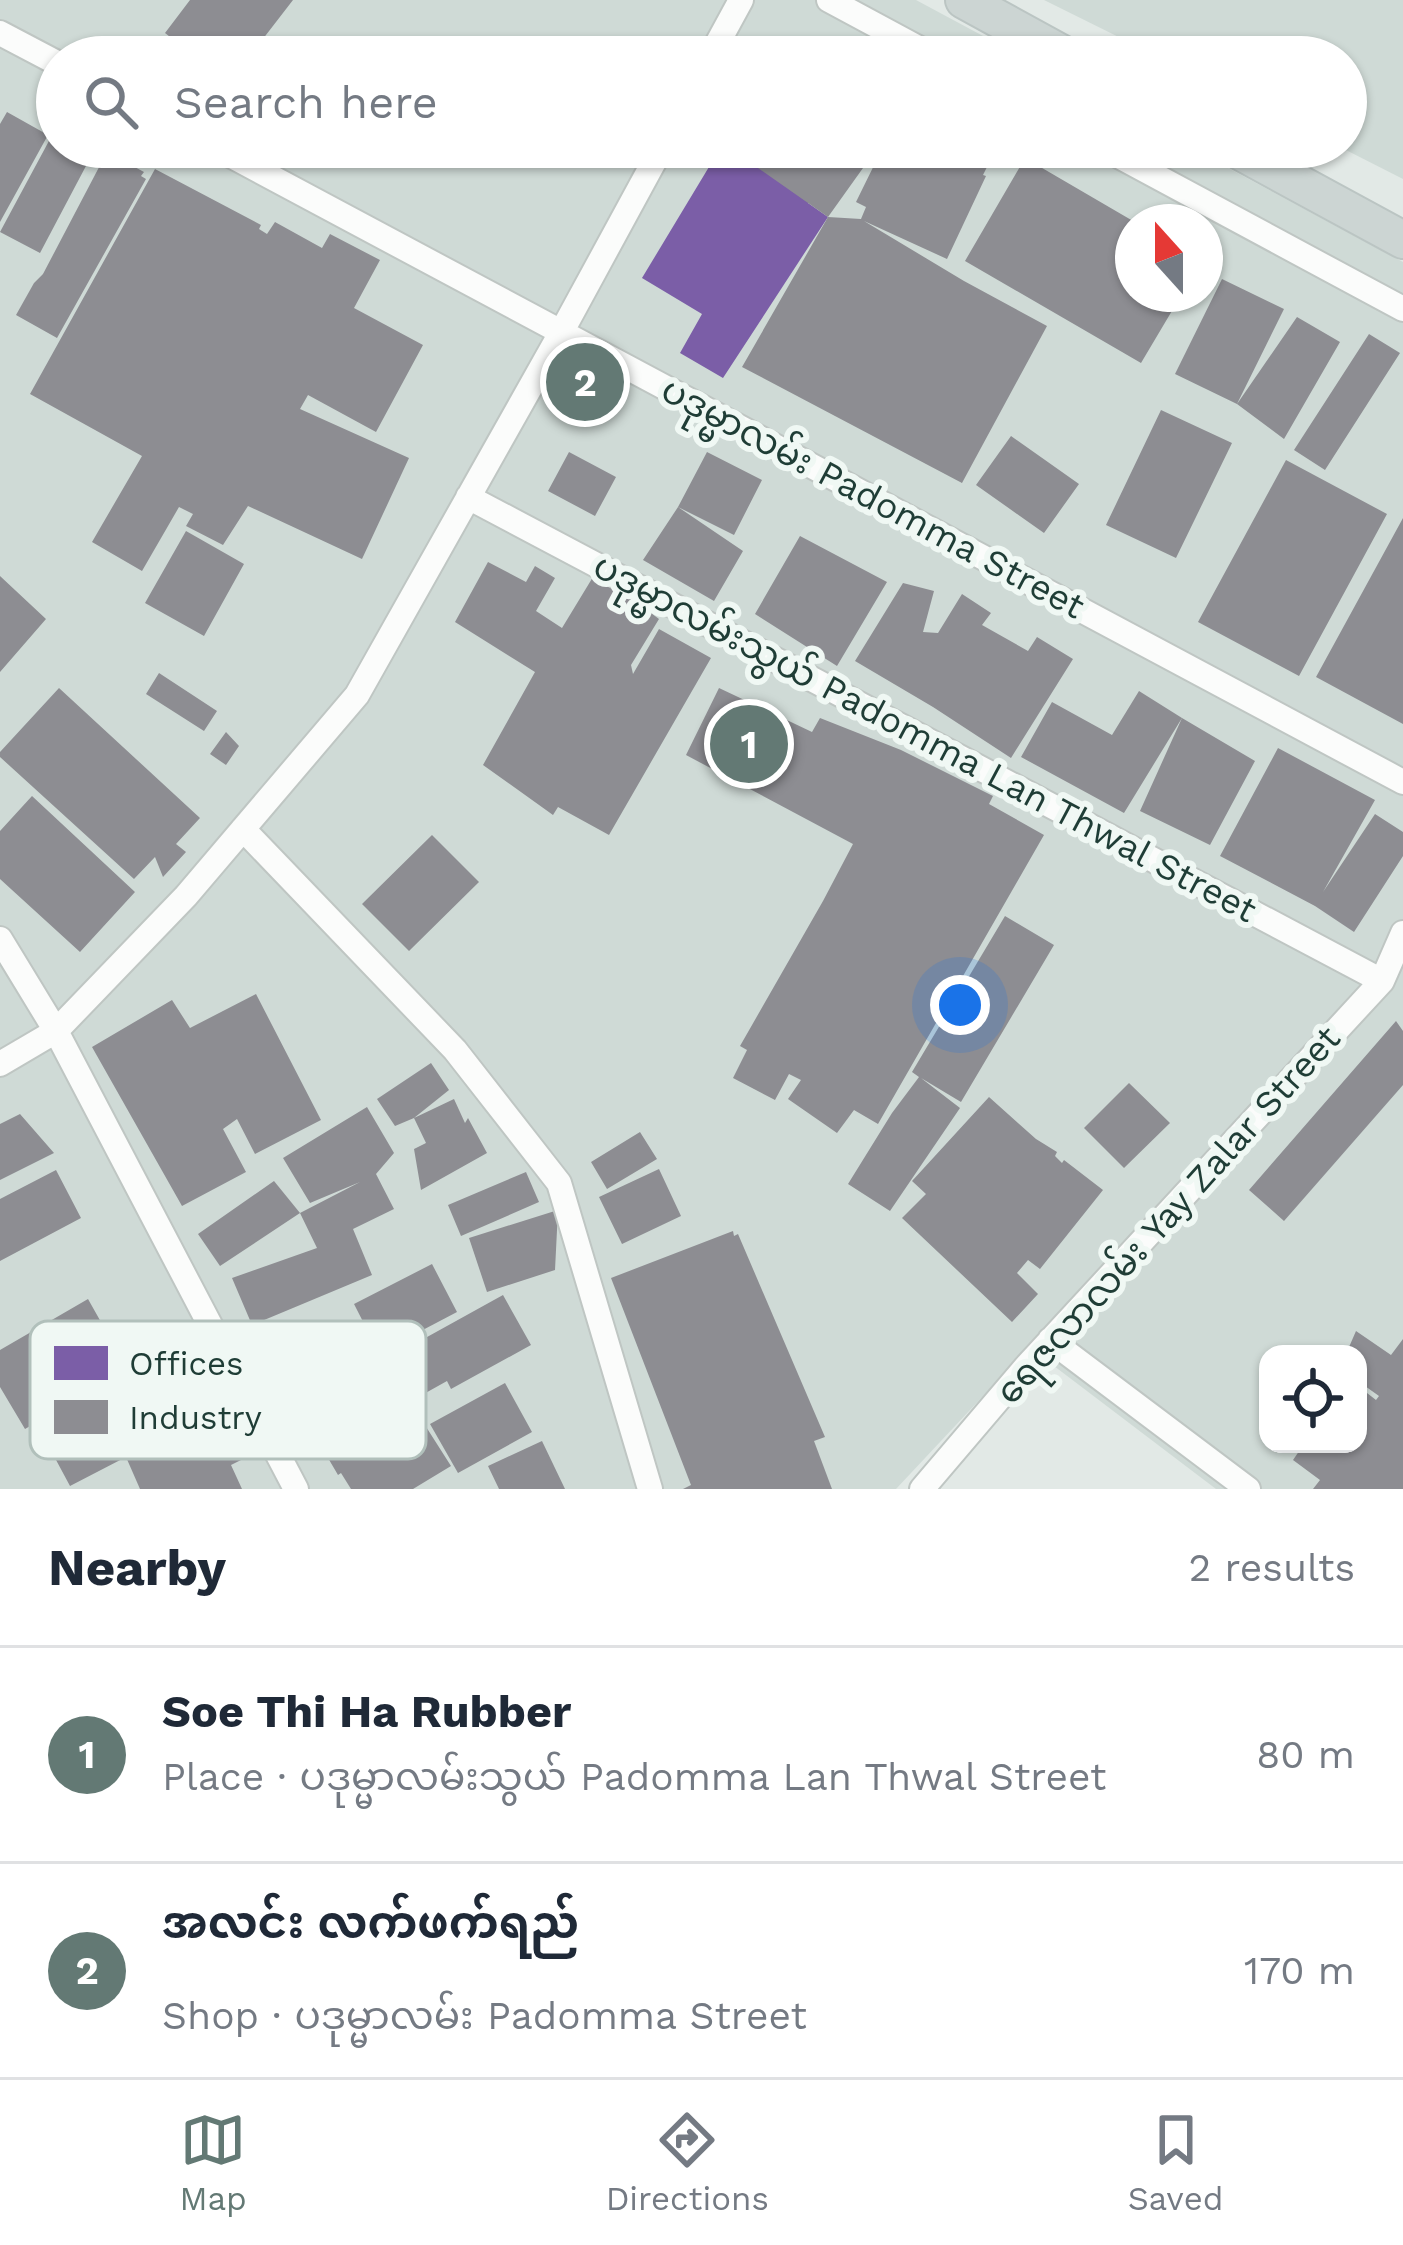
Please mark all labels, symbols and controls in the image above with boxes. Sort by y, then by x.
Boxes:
search box [36,36,1367,168]
icon: search [78,69,144,135]
text: Search here [174,76,438,129]
north arrow [1115,204,1223,312]
pin: 2 [546,337,624,427]
street label: ပဒုမ္မာလမ်း Padomma Street [650,365,1094,635]
street label: ပဒုမ္မာလမ်းသွယ် Padomma Lan Thwal Street [582,541,1266,939]
pin: 1 [710,699,788,789]
your location [930,975,990,1035]
street label: ရေဇလာလမ်း Yay Zalar Street [984,1015,1355,1418]
legend [30,1321,426,1459]
text: Offices [129,1344,243,1383]
map controls [1259,1345,1367,1453]
button: locate [1259,1345,1367,1453]
text: Industry [129,1398,262,1437]
text: Nearby [48,1538,226,1597]
text: 2 results [1189,1545,1355,1590]
text: Soe Thi Ha Rubber [162,1685,571,1738]
text: 1 [79,1732,95,1777]
text: 80 m [1256,1732,1355,1777]
text: Place · ပဒုမ္မာလမ်းသွယ် Padomma Lan Thwal Street [162,1754,1106,1799]
text: အလင်း လက်ဖက်ရည် [162,1896,579,1949]
text: 2 [75,1948,99,1993]
text: 170 m [1244,1948,1355,1993]
text: Shop · ပဒုမ္မာလမ်း Padomma Street [162,1993,807,2038]
tab: Map [179,2107,247,2218]
tab: Directions [606,2107,769,2218]
tab: Saved [1128,2107,1224,2218]

